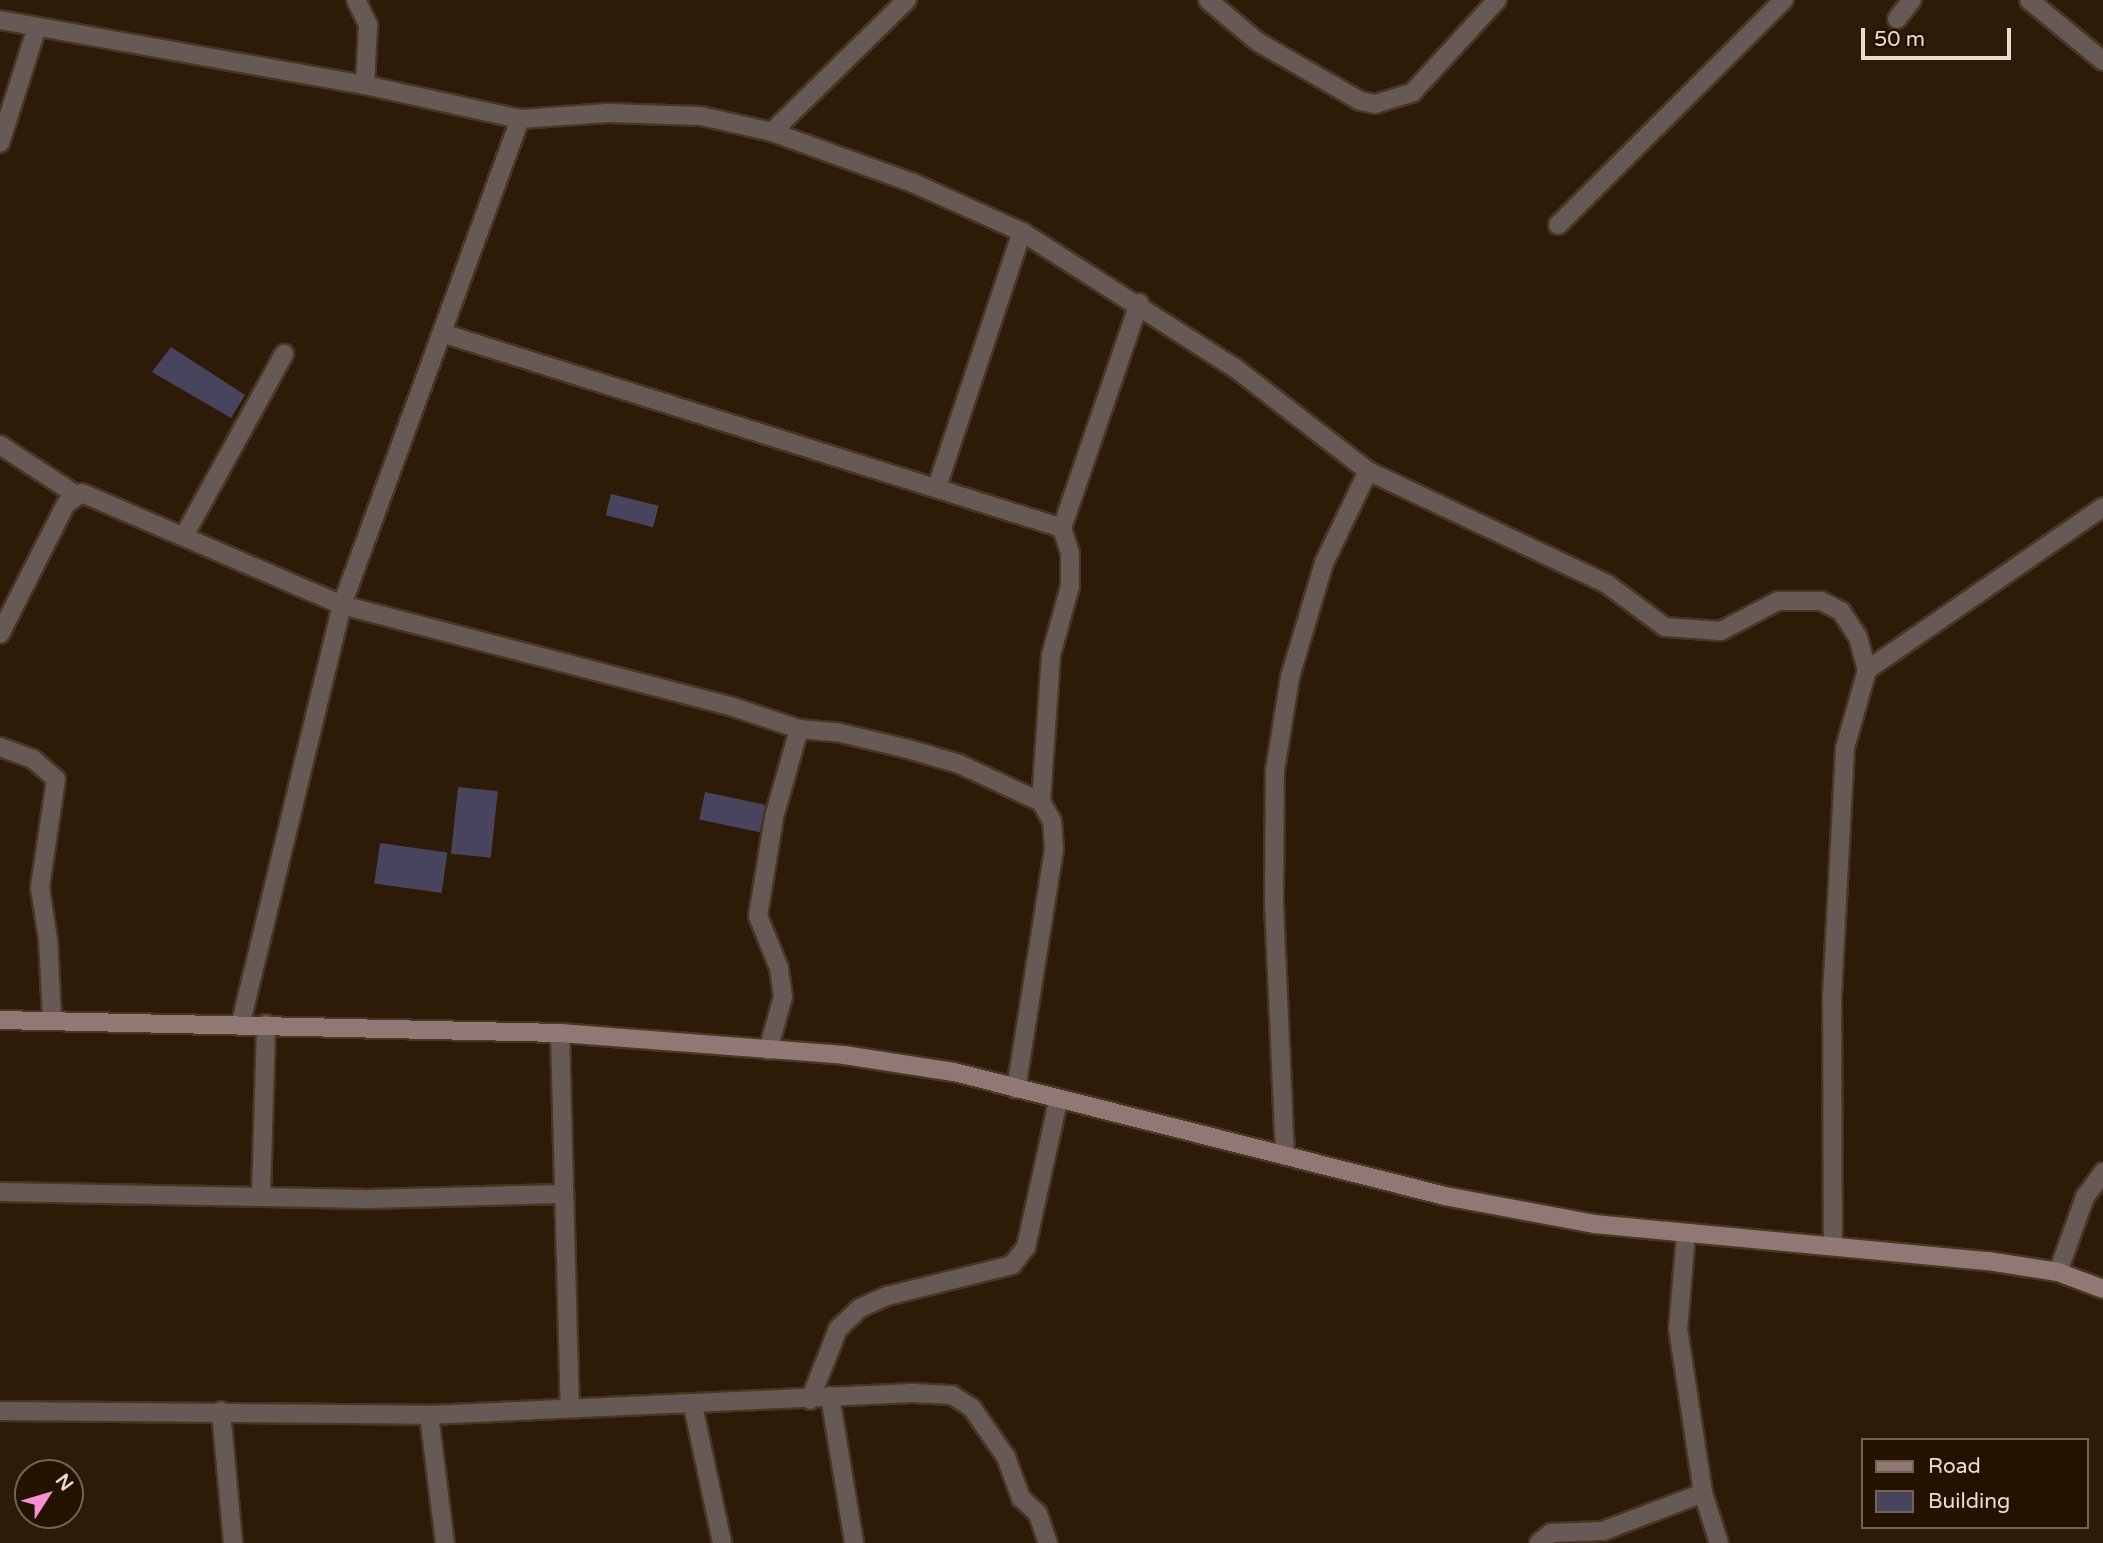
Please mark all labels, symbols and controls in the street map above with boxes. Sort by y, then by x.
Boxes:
scale bar [1865,14,2016,58]
text: 50 m [1874,27,1925,52]
legend [1862,1438,2089,1529]
text: Road [1928,1454,1981,1479]
north arrow [14,1459,84,1529]
text: N [51,1470,78,1495]
text: Building [1928,1489,2010,1514]

